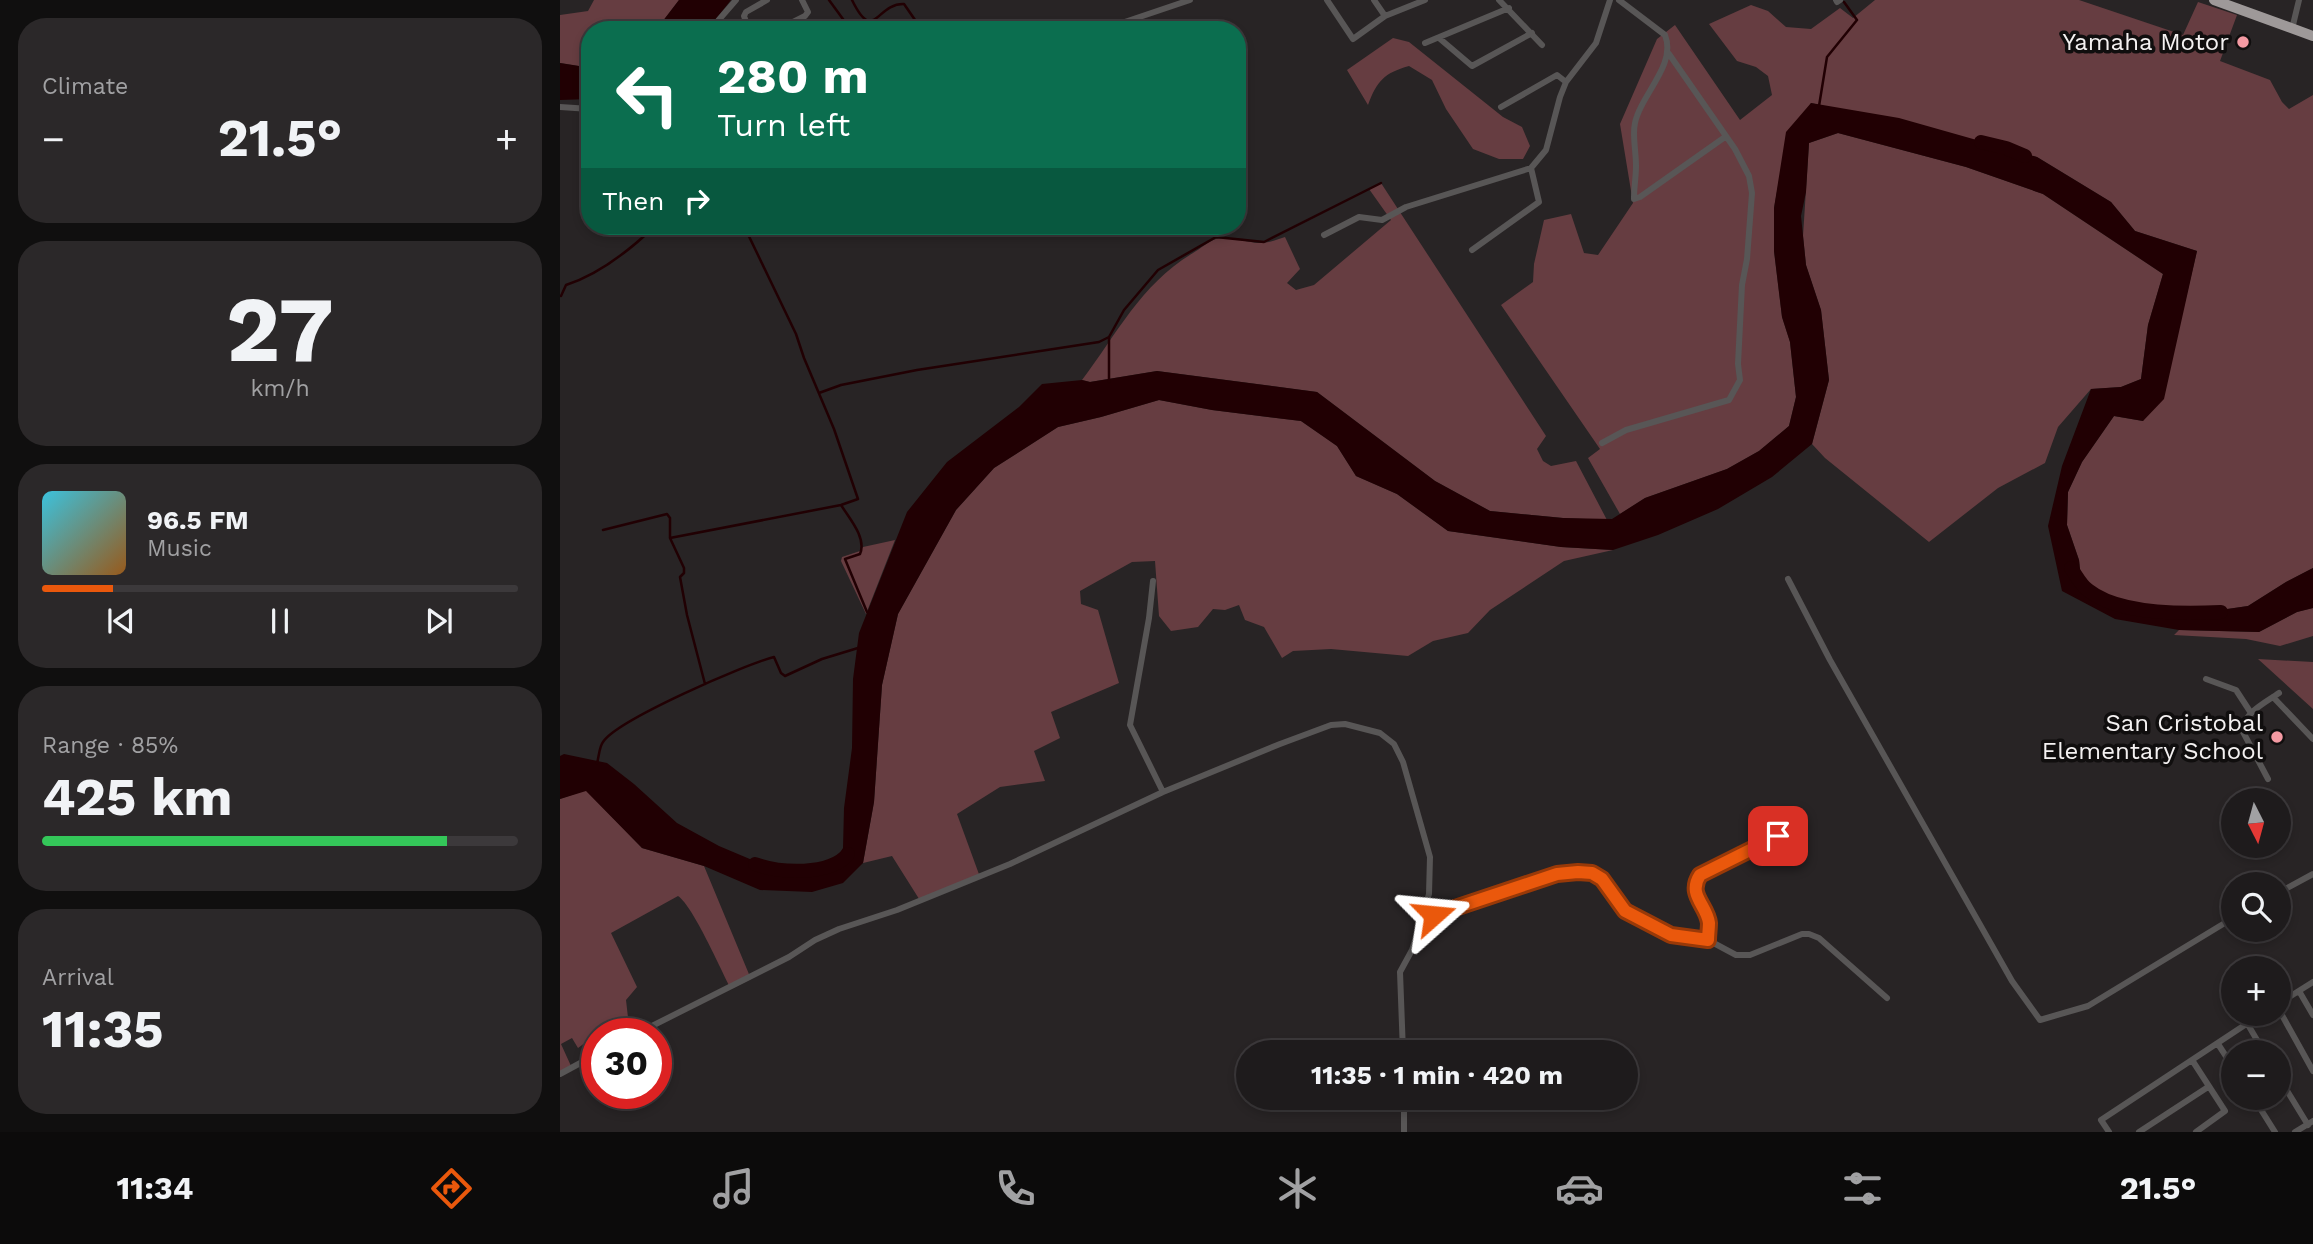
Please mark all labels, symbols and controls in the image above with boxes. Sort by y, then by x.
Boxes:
place label: Yamaha Motor [2063,28,2229,56]
marker: Yamaha Motor [2235,34,2251,50]
text: 280 m [717,47,869,105]
icon: left [602,49,693,140]
text: Climate [42,73,128,100]
text: Turn left [717,106,850,144]
text: 21.5° [218,108,342,169]
text: − [42,117,65,161]
text: + [495,117,518,161]
icon: right [678,182,716,220]
text: Then [602,186,664,216]
text: 27 [226,276,334,383]
text: km/h [250,375,310,402]
text: 96.5 FM [147,505,249,535]
text: Music [147,535,212,562]
icon: previous [102,602,140,640]
icon: pause [261,602,299,640]
icon: next [420,602,458,640]
place label: San Cristobal Elementary School [2042,709,2264,765]
marker: San Cristobal Elementary School [2269,729,2285,745]
text: Range · 85% [42,732,178,759]
text: 425 km [42,767,232,828]
north arrow [2221,788,2291,858]
map controls [2221,788,2291,1110]
pin [1748,806,1808,866]
icon: arrive [1759,817,1797,855]
button: search [2221,872,2291,942]
position arrow [1397,878,1471,952]
button: + [2221,956,2291,1026]
text: Arrival [42,964,114,991]
text: 11:35 [42,999,164,1060]
speed limit sign: 30 [581,1018,672,1109]
button: − [2221,1040,2291,1110]
text: 11:35 · 1 min · 420 m [1311,1060,1563,1090]
icon: directions [427,1164,476,1213]
icon: music [709,1164,758,1213]
icon: phone [991,1164,1040,1213]
icon: climate [1273,1164,1322,1213]
icon: car [1555,1164,1604,1213]
icon: filters [1838,1164,1887,1213]
text: 11:34 [117,1169,193,1207]
text: 21.5° [2120,1169,2196,1207]

